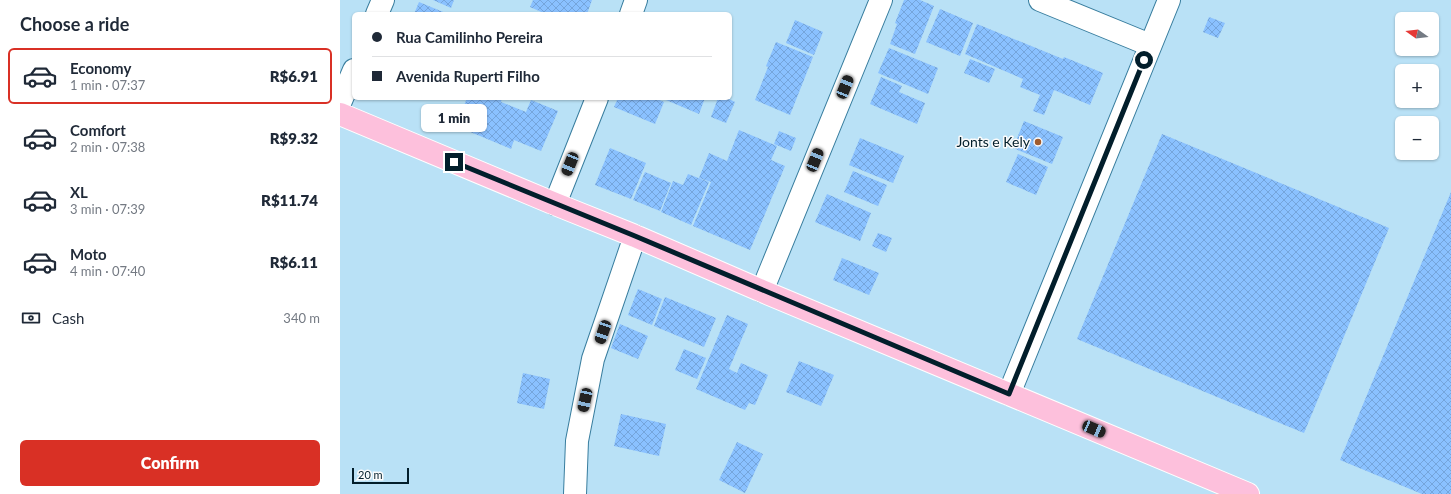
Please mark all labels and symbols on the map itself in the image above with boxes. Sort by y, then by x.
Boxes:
north arrow [1395,12,1439,56]
route start [1135,51,1153,69]
car [835,74,855,100]
callout: 1 min [421,104,487,132]
place label: Jonts e Kely [956,133,1031,150]
marker: Jonts e Kely [1033,137,1043,147]
car [805,147,825,173]
car [560,151,580,177]
route end [445,153,463,171]
car [593,319,613,345]
car [577,387,593,413]
car [1081,419,1107,439]
scale bar [352,466,409,485]

